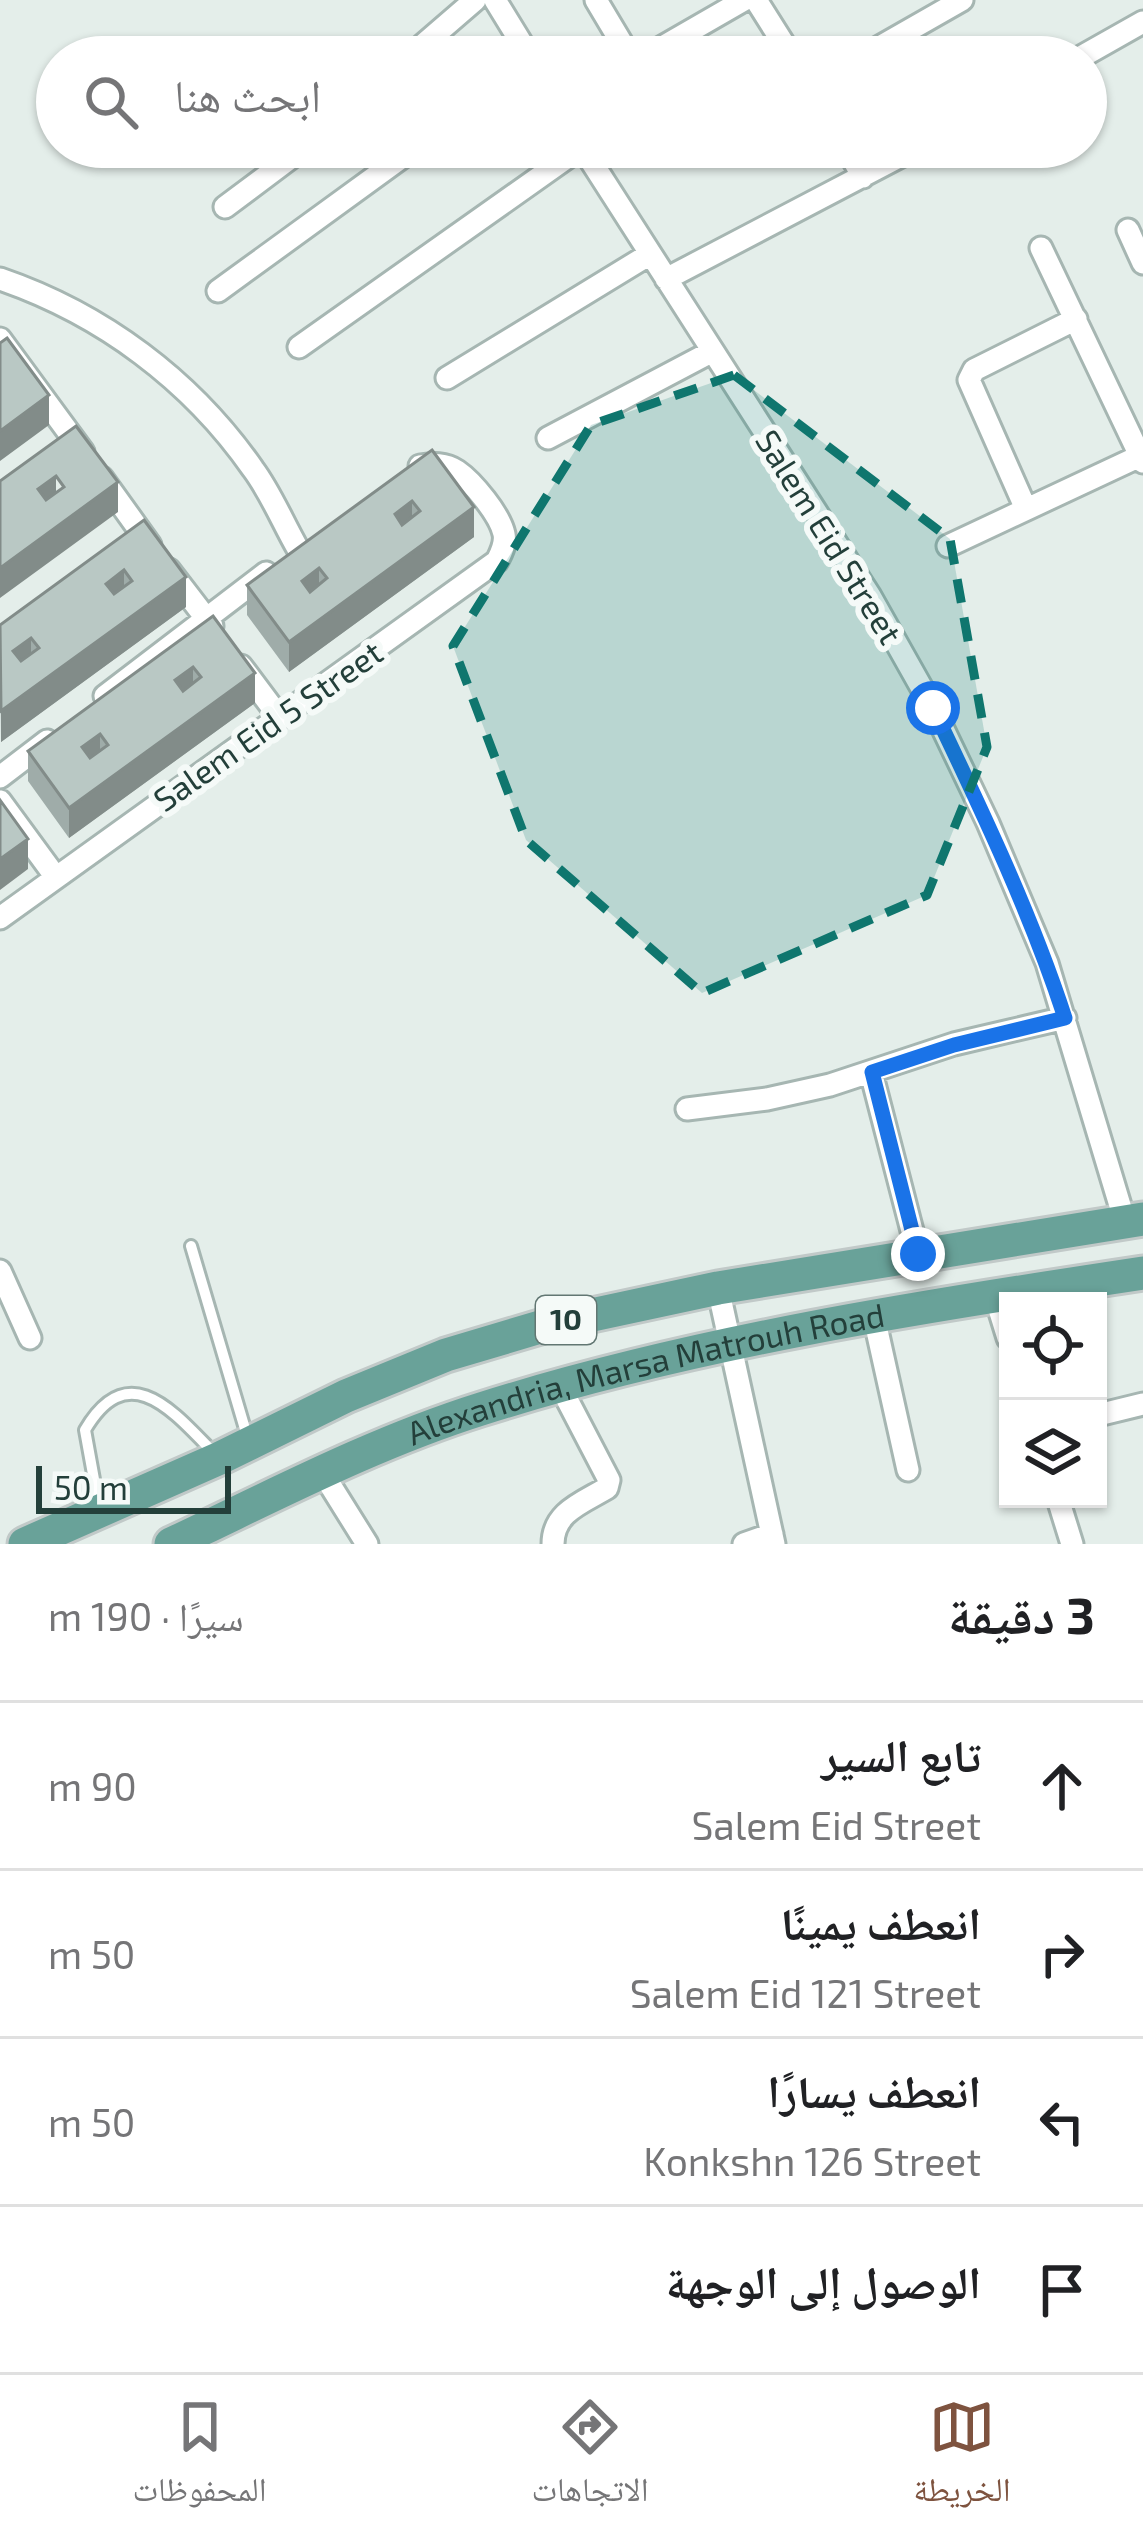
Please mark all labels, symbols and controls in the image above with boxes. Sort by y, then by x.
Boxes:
search box [36,36,1107,168]
text: ابحث هنا [174,67,321,121]
icon: search [78,69,144,135]
street label: Salem Eid Street [748,422,912,651]
street label: Salem Eid 5 Street [145,631,390,819]
route start [906,681,960,735]
route end [891,1227,945,1281]
map controls [999,1292,1107,1508]
button: locate [999,1292,1107,1400]
street label: Alexandria, Marsa Matrouh Road [401,1294,887,1453]
road number: 10 [536,1296,596,1344]
button: layers [999,1400,1107,1508]
scale bar [36,1460,231,1513]
text: 50 m [54,1467,128,1507]
text: 3 دقيقة [948,1583,1095,1644]
text: سيرًا · 190 m [48,1592,244,1639]
text: تابع السير [821,1727,981,1781]
icon: ahead [1029,1753,1095,1819]
text: 90 m [48,1762,137,1809]
text: Salem Eid Street [691,1801,981,1848]
text: انعطف يمينًا [780,1895,981,1949]
icon: right [1029,1921,1095,1987]
text: 50 m [48,1930,135,1977]
text: Salem Eid 121 Street [630,1969,981,2016]
text: انعطف يسارًا [767,2063,981,2117]
icon: left [1029,2089,1095,2155]
text: 50 m [48,2098,135,2145]
text: Konkshn 126 Street [643,2137,981,2184]
text: الوصول إلى الوجهة [666,2254,981,2308]
icon: arrive [1029,2257,1095,2323]
tab: المحفوظات [132,2394,267,2522]
tab: الاتجاهات [531,2394,649,2522]
tab: الخريطة [913,2394,1011,2522]

